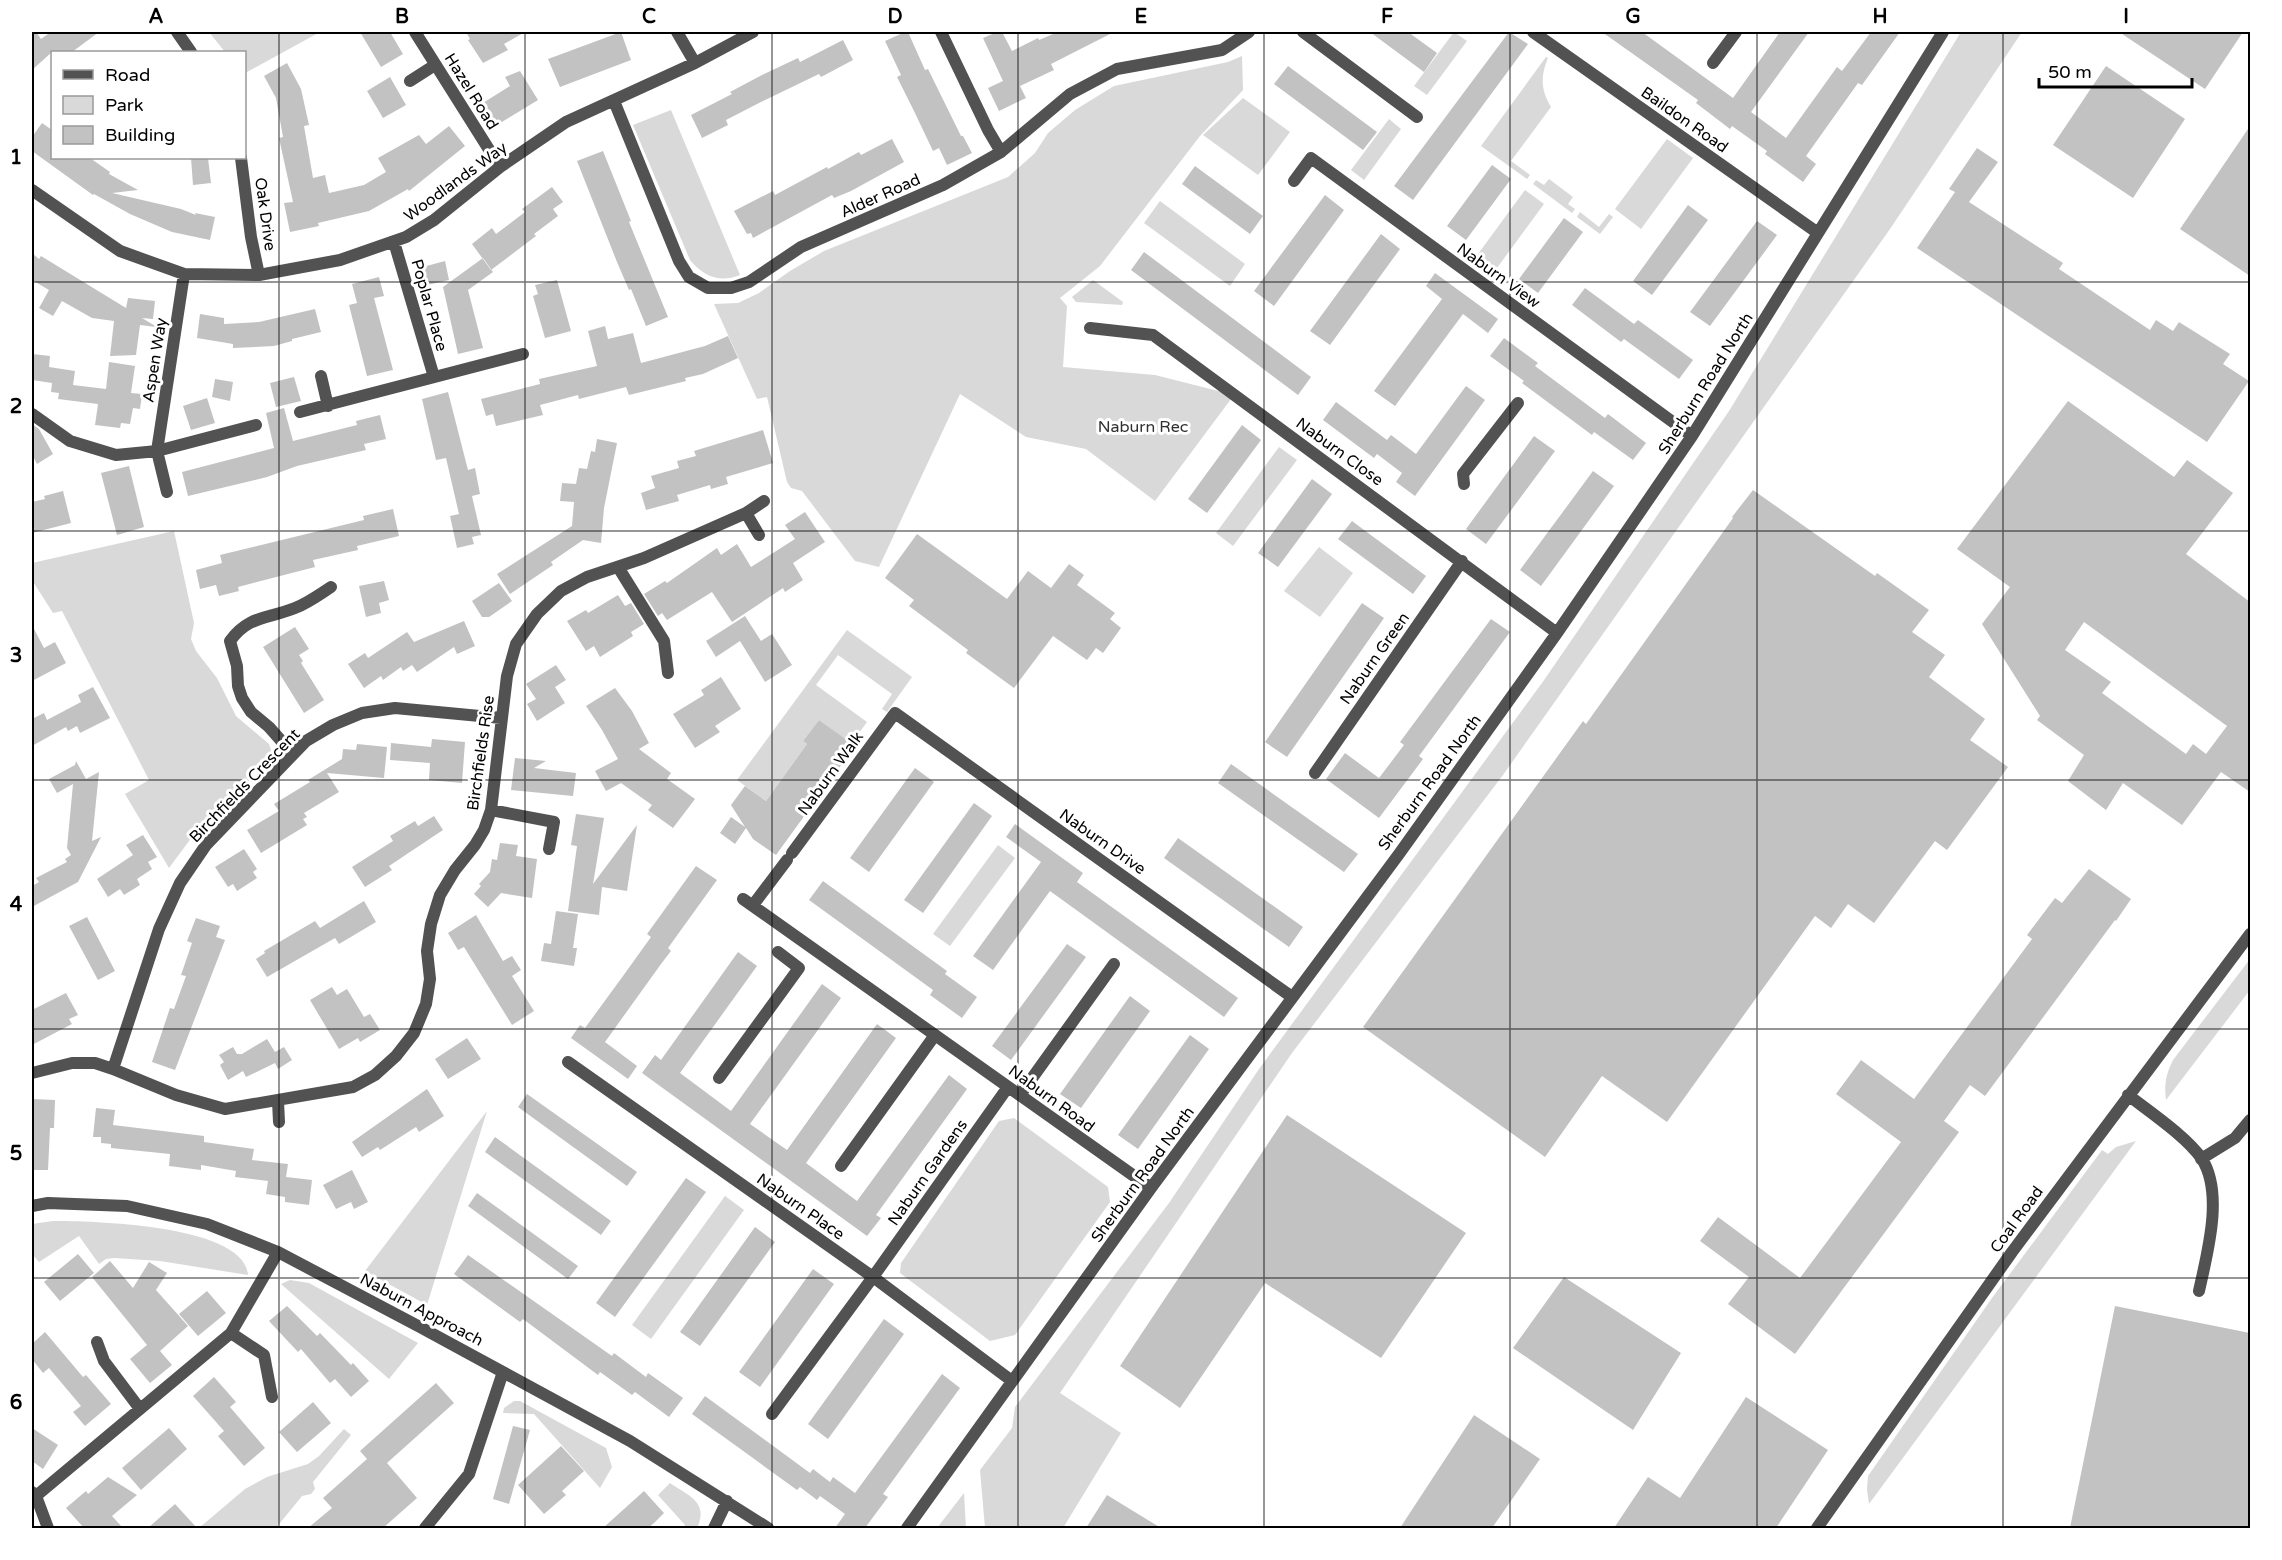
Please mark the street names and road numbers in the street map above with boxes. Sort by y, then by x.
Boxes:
street label: Hazel Road [440,50,503,133]
street label: Baildon Road [1637,82,1732,157]
street label: Woodlands Way [400,137,511,226]
street label: Alder Road [837,169,924,222]
street label: Oak Drive [250,176,280,252]
street label: Naburn View [1453,239,1544,313]
street label: Poplar Place [406,257,452,354]
street label: Sherburn Road North [1654,309,1758,458]
street label: Aspen Way [138,316,172,404]
street label: Naburn Close [1292,413,1387,490]
street label: Naburn Green [1336,609,1414,708]
street label: Birchfields Rise [463,694,499,812]
street label: Sherburn Road North [1374,711,1486,854]
street label: Birchfields Crescent [185,724,304,847]
street label: Naburn Walk [794,727,868,819]
street label: Naburn Drive [1055,805,1150,879]
street label: Naburn Road [1004,1061,1099,1137]
street label: Sherburn Road North [1087,1103,1199,1246]
street label: Naburn Gardens [884,1116,972,1230]
street label: Naburn Place [753,1169,848,1245]
street label: Coal Road [1986,1182,2048,1257]
street label: Naburn Approach [357,1269,487,1351]

